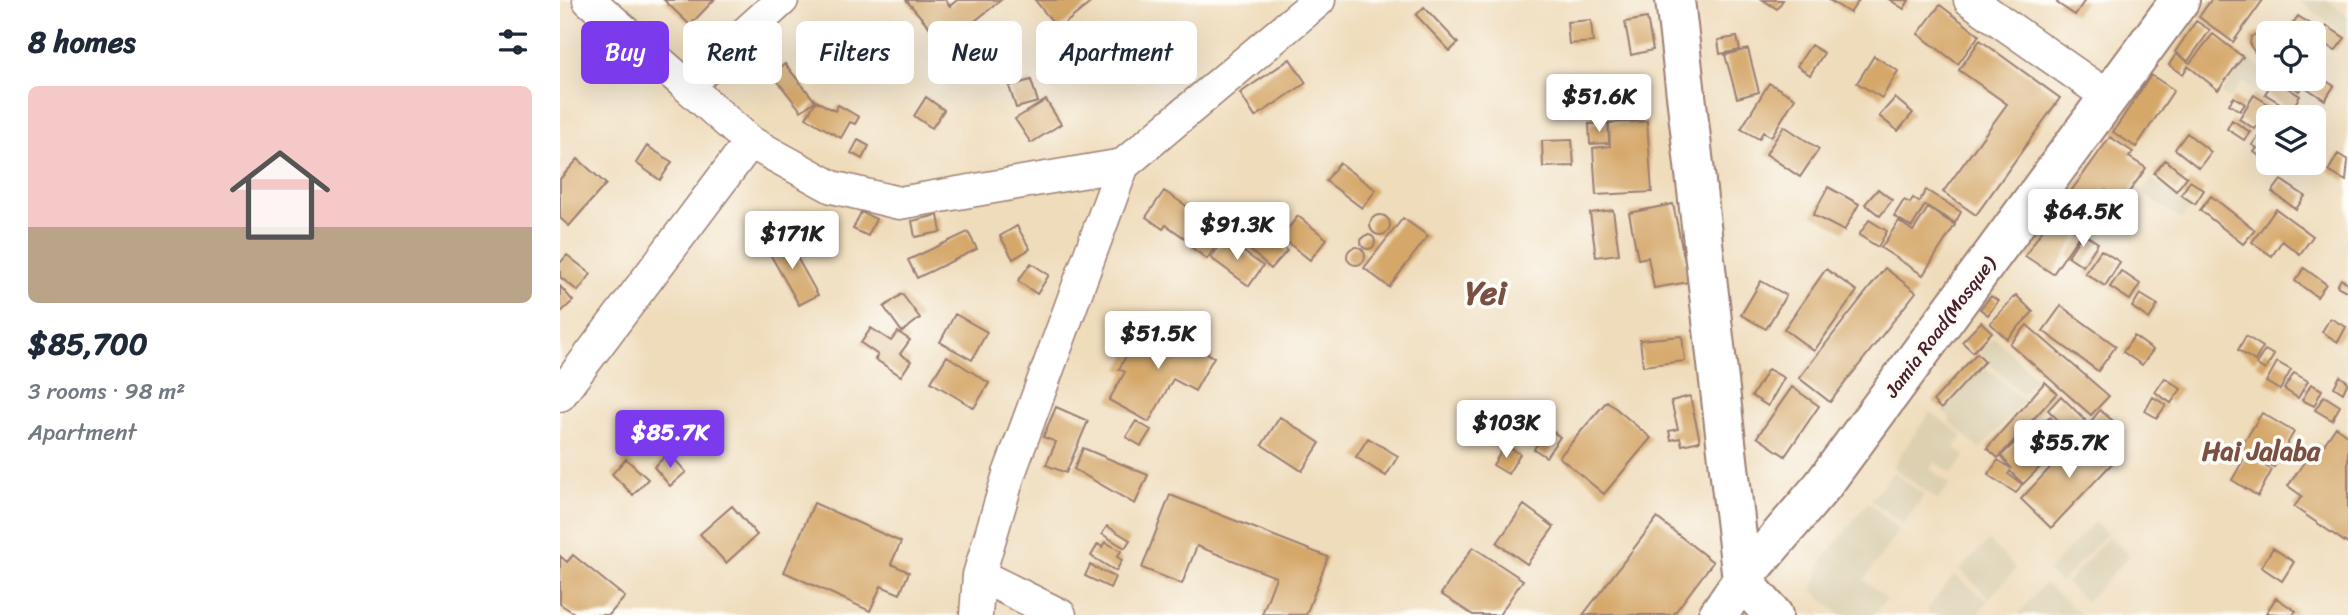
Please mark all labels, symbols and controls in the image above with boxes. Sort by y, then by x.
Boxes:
text: 8 homes [28,15,136,69]
chip: Buy [581,21,669,84]
chip: Rent [683,21,782,84]
chip: Filters [796,21,914,84]
chip: New [928,21,1022,84]
chip: Apartment [1036,21,1197,84]
map controls [2256,21,2326,175]
button: locate [2256,21,2326,91]
icon: filters [494,23,532,61]
pin: $51.6K [1542,74,1656,134]
text: $51.6K [1562,76,1636,117]
button: layers [2256,105,2326,175]
icon: home [217,132,343,258]
pin: $64.5K [2026,190,2140,249]
text: $64.5K [2044,191,2122,232]
pin: $91.3K [1180,202,1294,262]
text: $91.3K [1200,204,1274,245]
pin: $171K [743,212,841,271]
text: $171K [761,213,823,254]
street label: Jamia Road(Mosque) [1875,248,2005,405]
district label: Yei [1466,264,1508,322]
pin: $51.5K [1101,312,1215,371]
text: $51.5K [1121,313,1195,354]
text: $85,700 [28,317,148,371]
text: 3 rooms · 98 m² [28,371,185,412]
pin: $103K [1457,400,1555,460]
text: $103K [1473,402,1539,443]
pin: $85.7K [613,410,727,470]
text: Apartment [28,412,137,453]
text: $85.7K [631,412,709,453]
pin: $55.7K [2012,420,2126,480]
text: $55.7K [2030,422,2108,463]
district label: Hai Jalaba [2202,428,2321,474]

